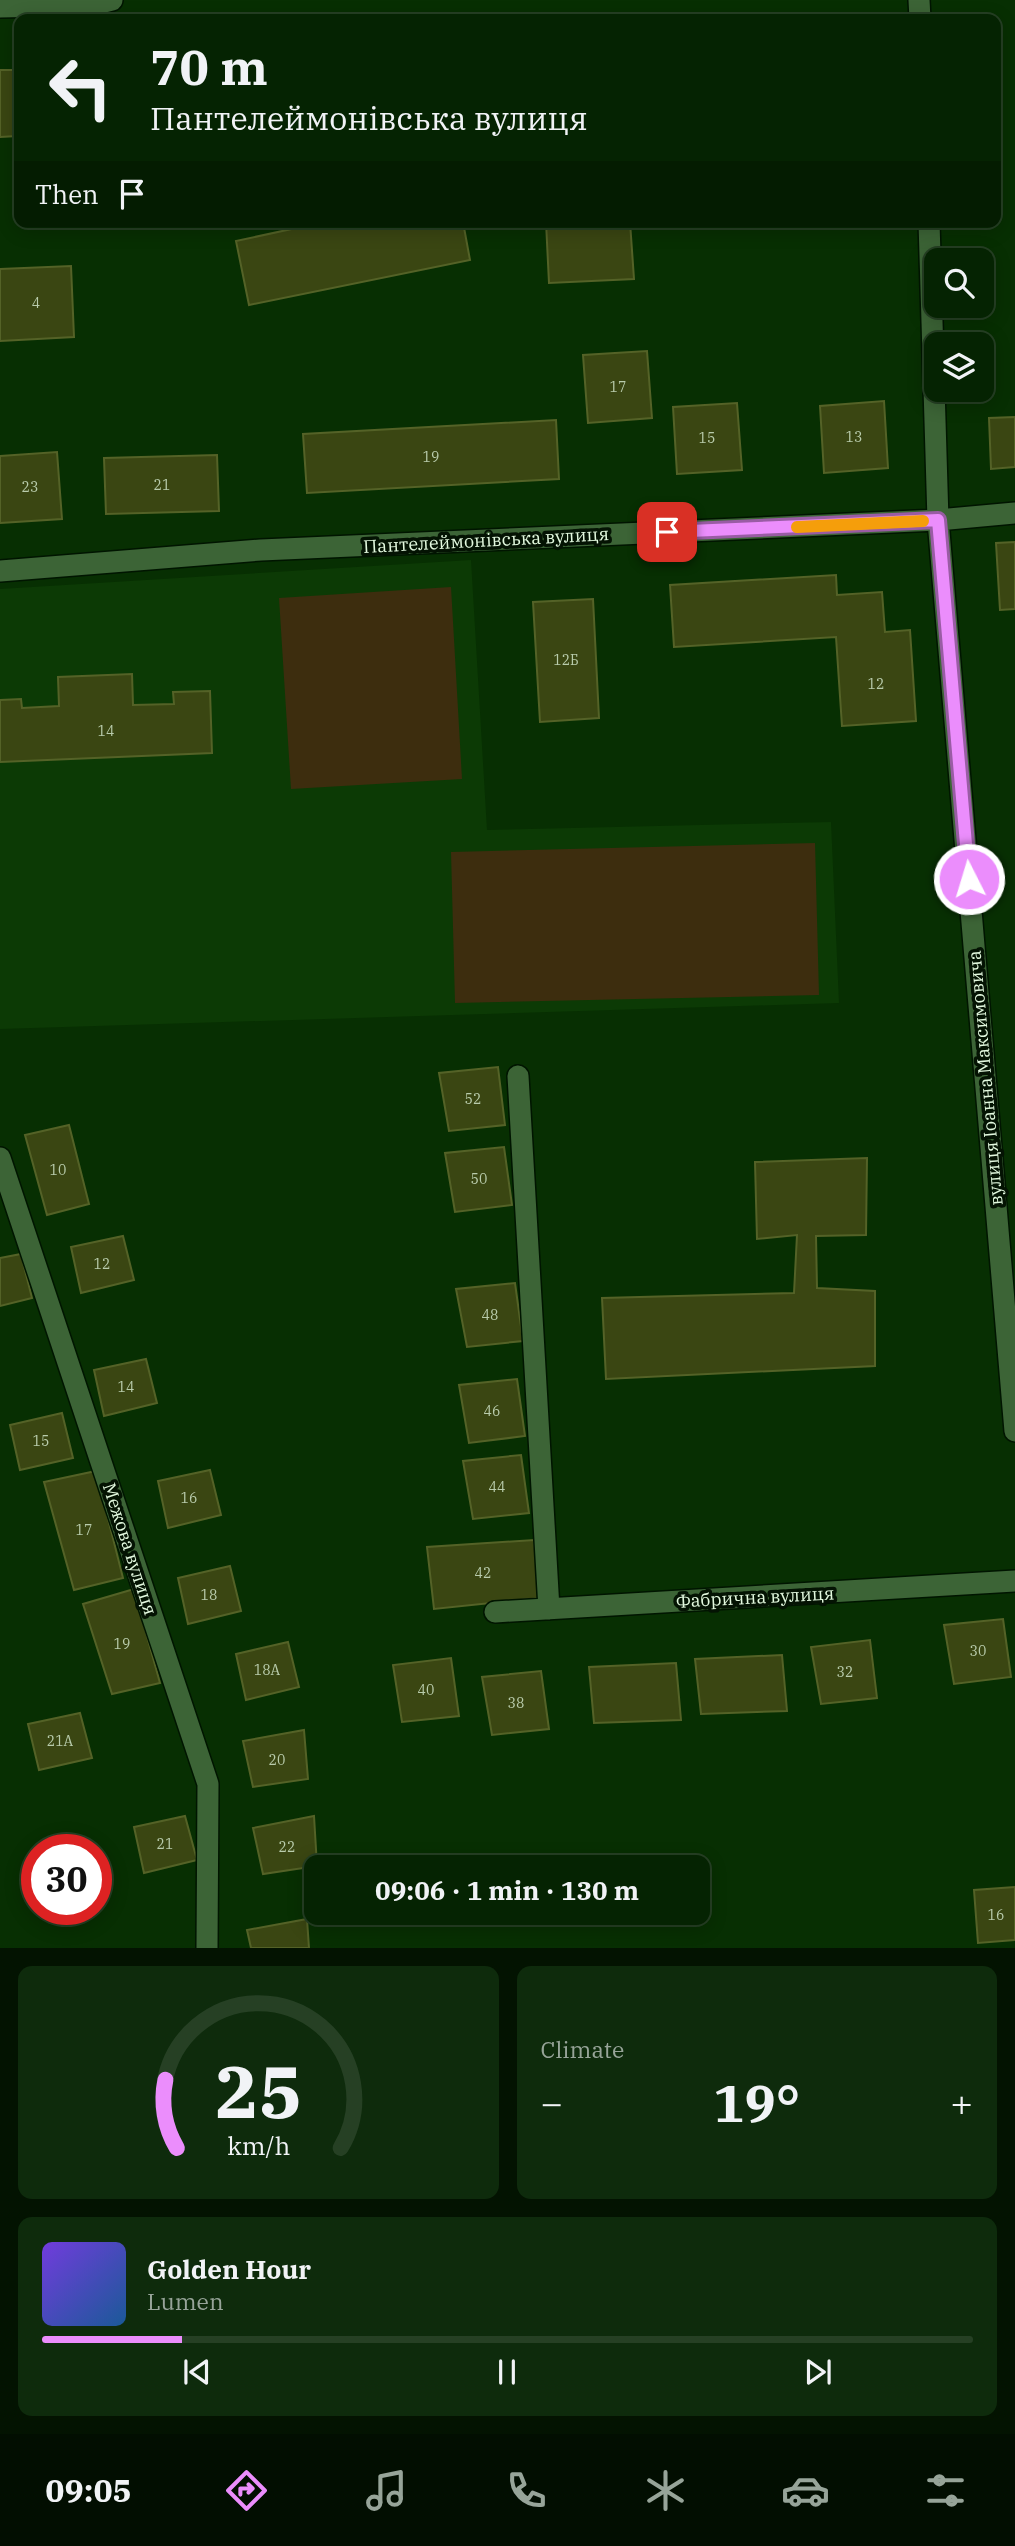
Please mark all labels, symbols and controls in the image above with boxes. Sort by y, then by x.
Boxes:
text: 70 m [150,35,268,98]
icon: left [35,42,126,133]
text: Пантелеймонівська вулиця [150,97,588,139]
icon: arrive [113,175,151,213]
text: Then [35,177,99,211]
map controls [924,248,994,402]
button: search [924,248,994,318]
house number: 4 [32,294,40,312]
button: layers [924,332,994,402]
house number: 17 [610,378,626,396]
house number: 13 [846,428,862,446]
house number: 15 [699,429,715,447]
house number: 19 [423,448,439,466]
house number: 21 [154,476,170,494]
house number: 23 [22,478,38,496]
pin [637,502,697,562]
icon: arrive [648,513,686,551]
street label: Пантелеймонівська вулиця [362,522,610,558]
house number: 12Б [553,651,579,669]
house number: 12 [868,675,884,693]
house number: 14 [98,722,114,740]
position arrow [932,842,1006,916]
street label: вулиця Іоанна Максимовича [962,949,1008,1207]
house number: 52 [465,1090,481,1108]
house number: 10 [50,1161,66,1179]
house number: 50 [471,1170,487,1188]
house number: 12 [94,1255,110,1273]
house number: 48 [482,1306,498,1324]
house number: 14 [118,1378,134,1396]
house number: 46 [484,1402,500,1420]
house number: 15 [33,1432,49,1450]
house number: 44 [489,1478,505,1496]
street label: Межова вулиця [98,1480,162,1618]
house number: 16 [181,1489,197,1507]
house number: 17 [76,1521,92,1539]
house number: 42 [475,1564,491,1582]
street label: Фабрична вулиця [675,1581,835,1613]
house number: 18 [201,1586,217,1604]
house number: 19 [114,1635,130,1653]
house number: 30 [970,1642,986,1660]
house number: 18А [254,1661,281,1679]
house number: 32 [837,1663,853,1681]
house number: 40 [418,1681,434,1699]
house number: 38 [508,1694,524,1712]
house number: 21А [47,1732,74,1750]
house number: 20 [269,1751,285,1769]
speed limit sign: 30 [21,1834,112,1925]
house number: 21 [157,1835,173,1853]
house number: 22 [279,1838,295,1856]
text: 09:06 · 1 min · 130 m [375,1873,639,1907]
house number: 16 [988,1906,1004,1924]
text: Climate [541,2034,624,2064]
text: 25 [215,2044,302,2139]
text: 19° [713,2069,800,2136]
text: − [541,2078,563,2127]
text: + [950,2078,973,2127]
text: km/h [227,2129,290,2162]
text: Golden Hour [147,2252,311,2286]
text: Lumen [147,2286,224,2316]
icon: previous [178,2353,216,2391]
icon: pause [488,2353,526,2391]
icon: next [799,2353,837,2391]
icon: directions [222,2466,271,2515]
icon: music [362,2466,411,2515]
icon: phone [502,2466,551,2515]
icon: climate [641,2466,690,2515]
icon: car [781,2466,830,2515]
icon: filters [921,2466,970,2515]
text: 09:05 [45,2469,132,2511]

